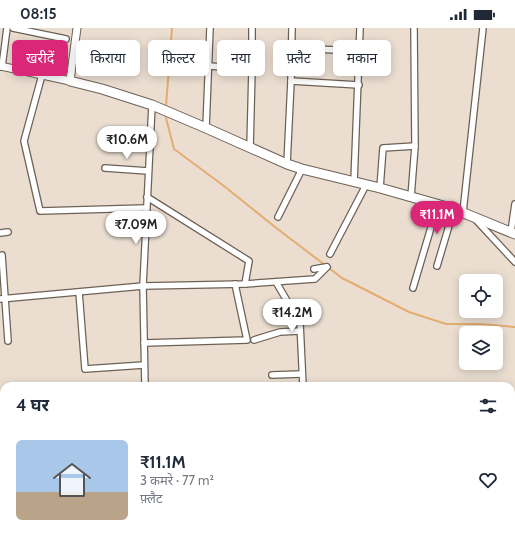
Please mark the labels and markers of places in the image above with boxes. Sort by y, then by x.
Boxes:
pin: ₹10.6M [94,126,160,160]
pin: ₹11.1M [404,201,470,235]
pin: ₹7.09M [103,211,169,245]
pin: ₹14.2M [259,299,325,333]

